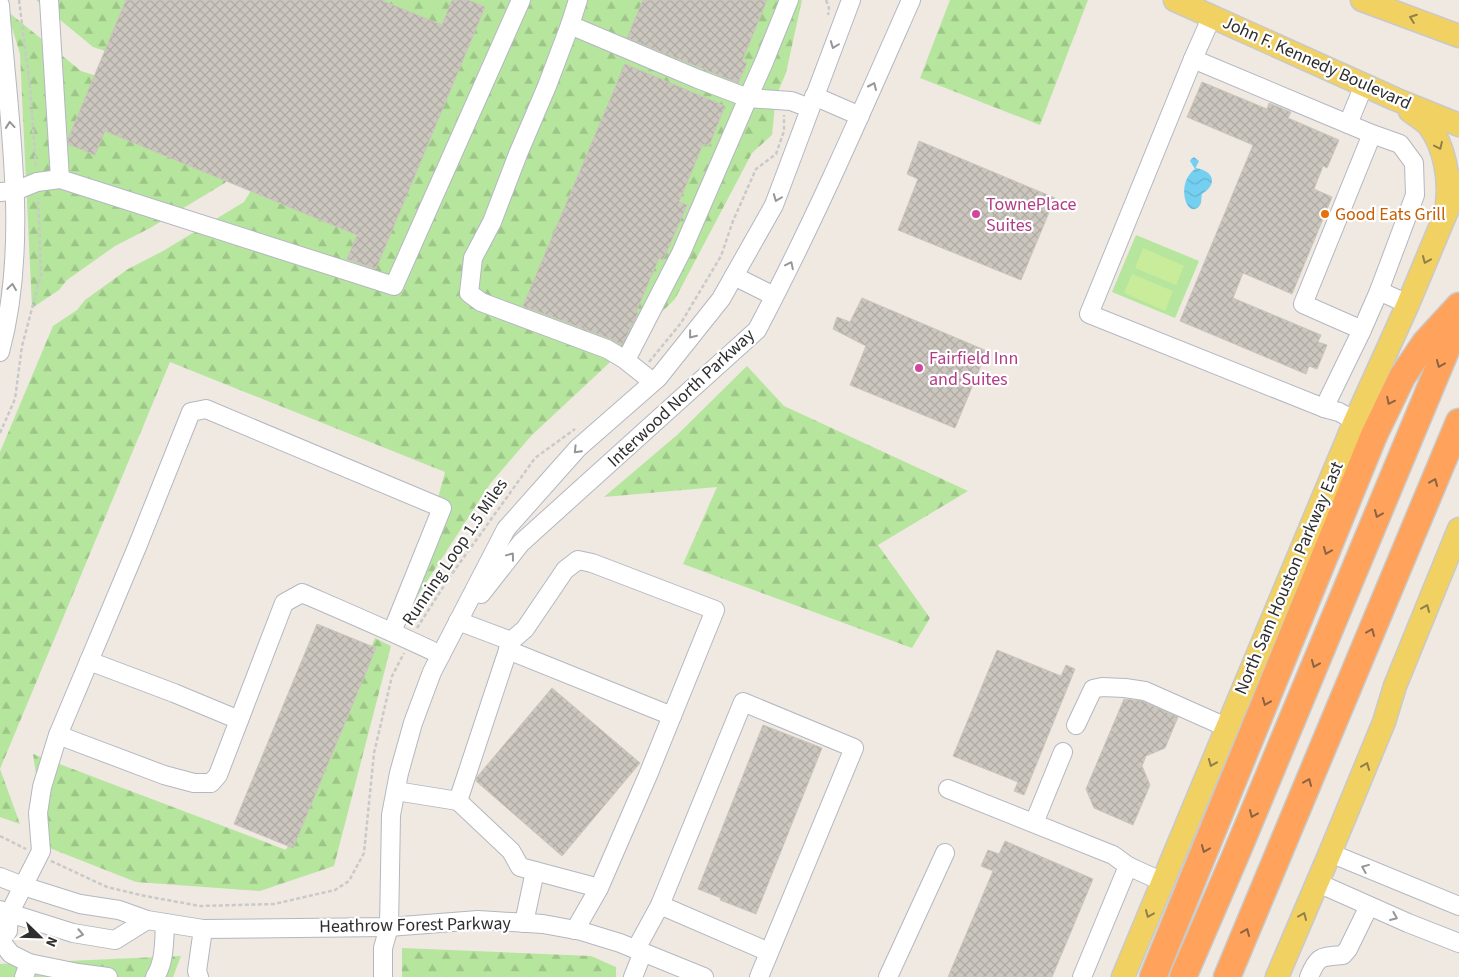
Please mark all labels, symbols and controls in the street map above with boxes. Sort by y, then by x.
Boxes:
street label: John F. Kennedy Boulevard [1219,10,1415,116]
one-way arrow [1410,14,1418,24]
one-way arrow [830,41,840,49]
one-way arrow [867,82,878,91]
one-way arrow [4,121,15,129]
one-way arrow [1433,141,1443,150]
place label: TownePlace Suites [986,192,1077,238]
one-way arrow [773,193,783,201]
place label: Good Eats Grill [1335,202,1446,227]
marker: TownePlace Suites [970,208,982,220]
marker: Good Eats Grill [1319,208,1331,220]
one-way arrow [1422,255,1433,264]
one-way arrow [784,261,794,270]
one-way arrow [6,283,17,291]
street label: Interwood North Parkway [602,323,761,473]
one-way arrow [688,330,697,339]
place label: Fairfield Inn and Suites [929,346,1018,392]
one-way arrow [1436,359,1446,367]
marker: Fairfield Inn and Suites [913,362,925,374]
one-way arrow [1386,396,1396,405]
one-way arrow [574,444,583,453]
street label: North Sam Houston Parkway East [1228,458,1350,698]
street label: Running Loop 1.5 Miles [396,473,514,631]
one-way arrow [1427,478,1438,487]
one-way arrow [1373,509,1383,517]
one-way arrow [1322,546,1333,555]
one-way arrow [505,552,514,562]
one-way arrow [1419,604,1430,613]
one-way arrow [1365,628,1375,637]
one-way arrow [1311,659,1321,667]
one-way arrow [1261,697,1271,705]
one-way arrow [1207,759,1217,767]
one-way arrow [1360,762,1370,771]
one-way arrow [1302,778,1313,787]
one-way arrow [1248,809,1258,817]
one-way arrow [1201,844,1212,853]
one-way arrow [1361,863,1370,874]
one-way arrow [1145,909,1155,917]
one-way arrow [1389,910,1398,921]
street label: Heathrow Forest Parkway [319,911,512,939]
north arrow [15,912,65,962]
one-way arrow [1297,912,1308,921]
one-way arrow [76,928,84,938]
one-way arrow [1239,928,1250,937]
text: N [40,933,62,950]

